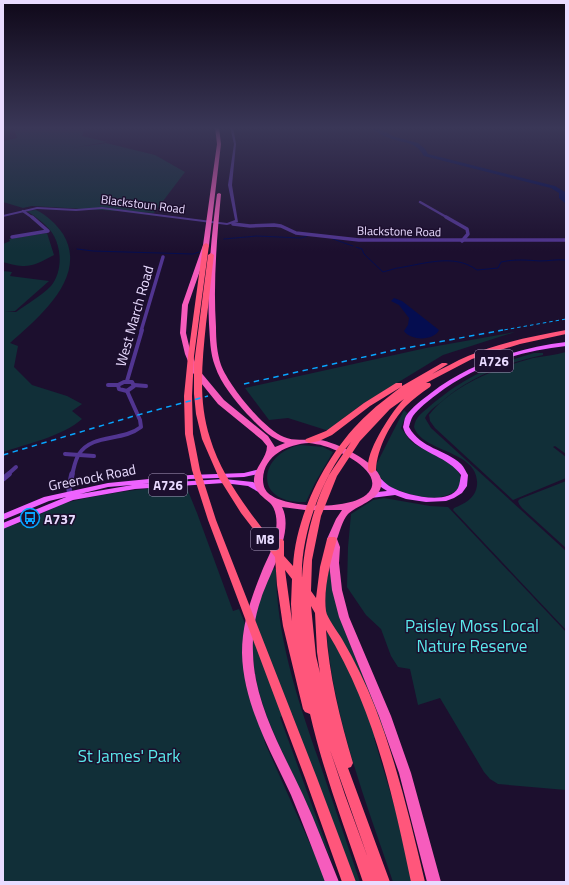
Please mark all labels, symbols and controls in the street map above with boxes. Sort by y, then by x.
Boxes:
street label: Blackstoun Road [100,189,186,219]
street label: Blackstone Road [357,221,441,241]
street label: West March Road [110,263,158,369]
road number: A726 [475,350,513,372]
street label: Greenock Road [47,458,137,496]
road number: A726 [149,474,187,496]
bus stop icon: A737 [19,507,41,529]
place label: A737 [44,508,76,529]
road number: M8 [251,528,279,550]
park label: Paisley Moss Local Nature Reserve [405,613,539,659]
park label: St James' Park [78,743,180,769]

